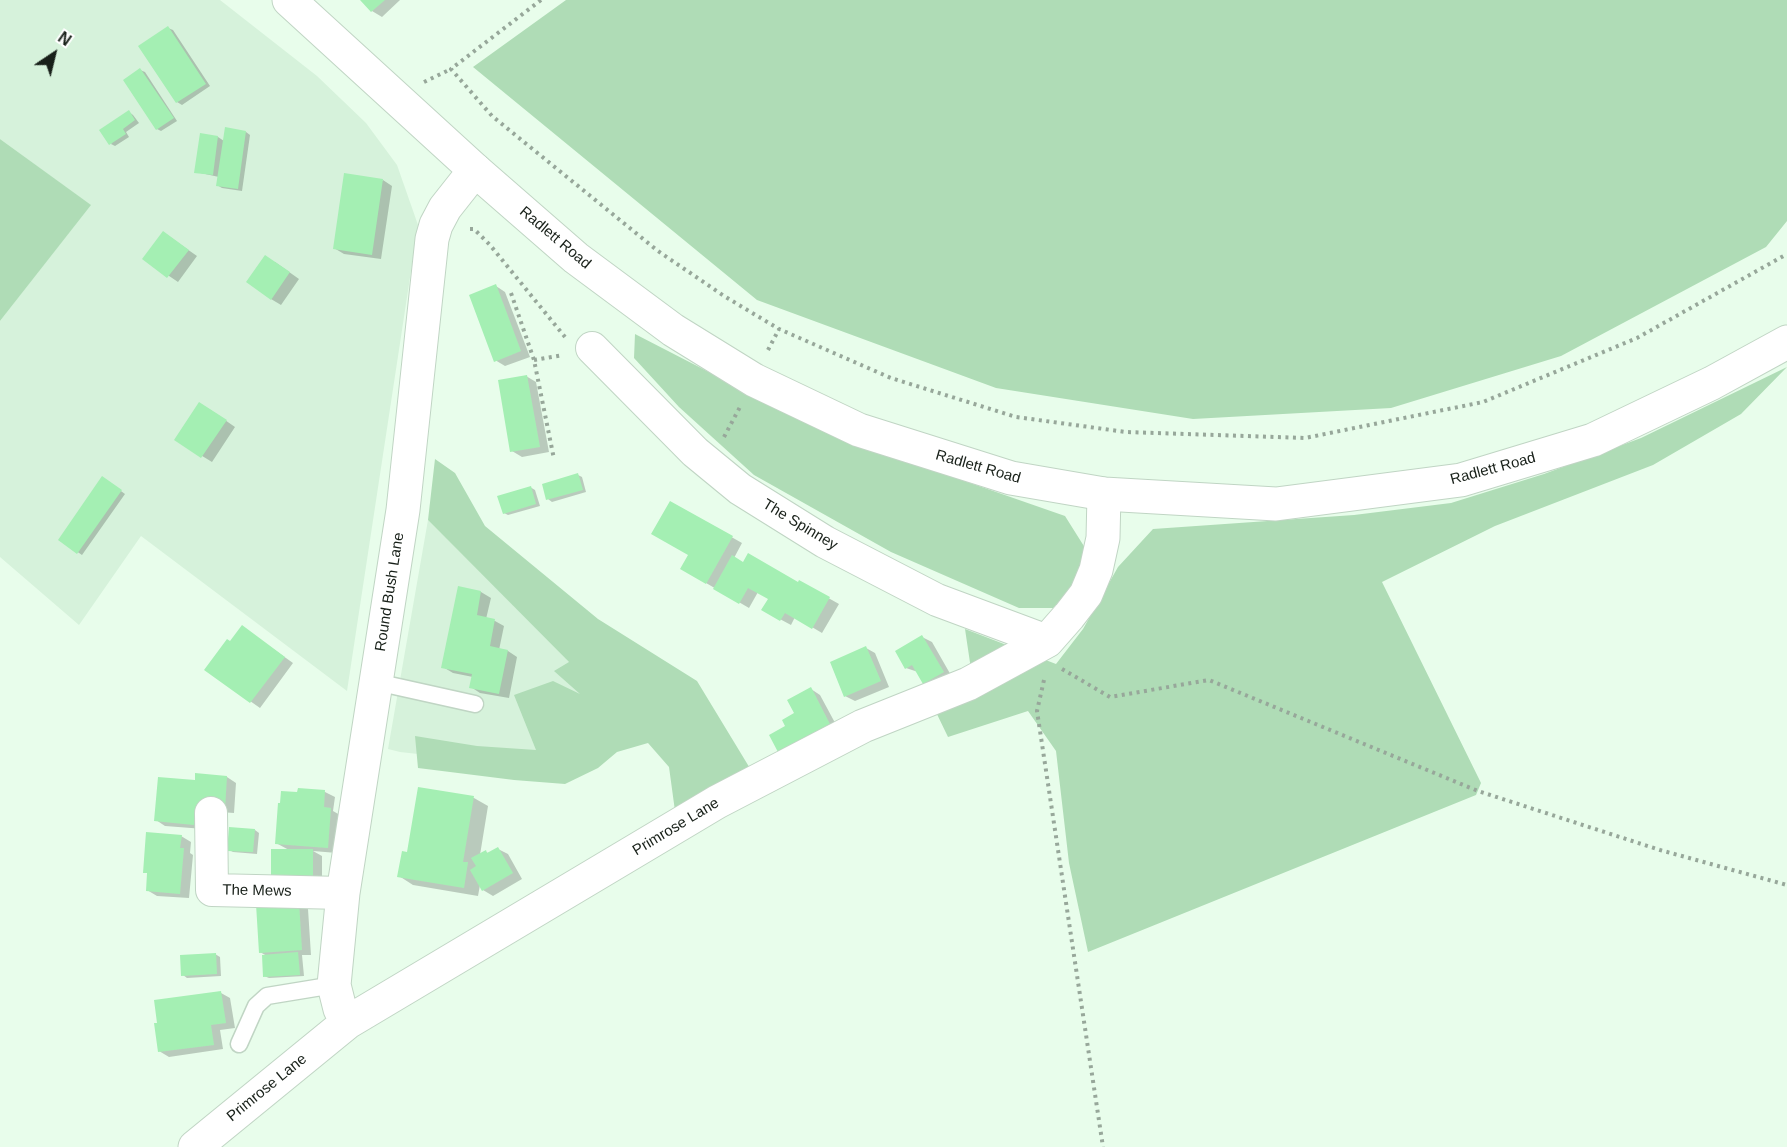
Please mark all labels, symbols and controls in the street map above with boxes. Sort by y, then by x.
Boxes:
north arrow [24,24,84,84]
text: N [55,29,74,49]
street label: Radlett Road [516,203,594,273]
street label: Radlett Road [933,446,1023,488]
street label: Radlett Road [1448,449,1538,489]
street label: The Spinney [759,496,841,554]
street label: Round Bush Lane [372,531,408,653]
street label: Primrose Lane [630,794,722,860]
street label: The Mews [222,881,292,901]
street label: Primrose Lane [223,1050,311,1126]

